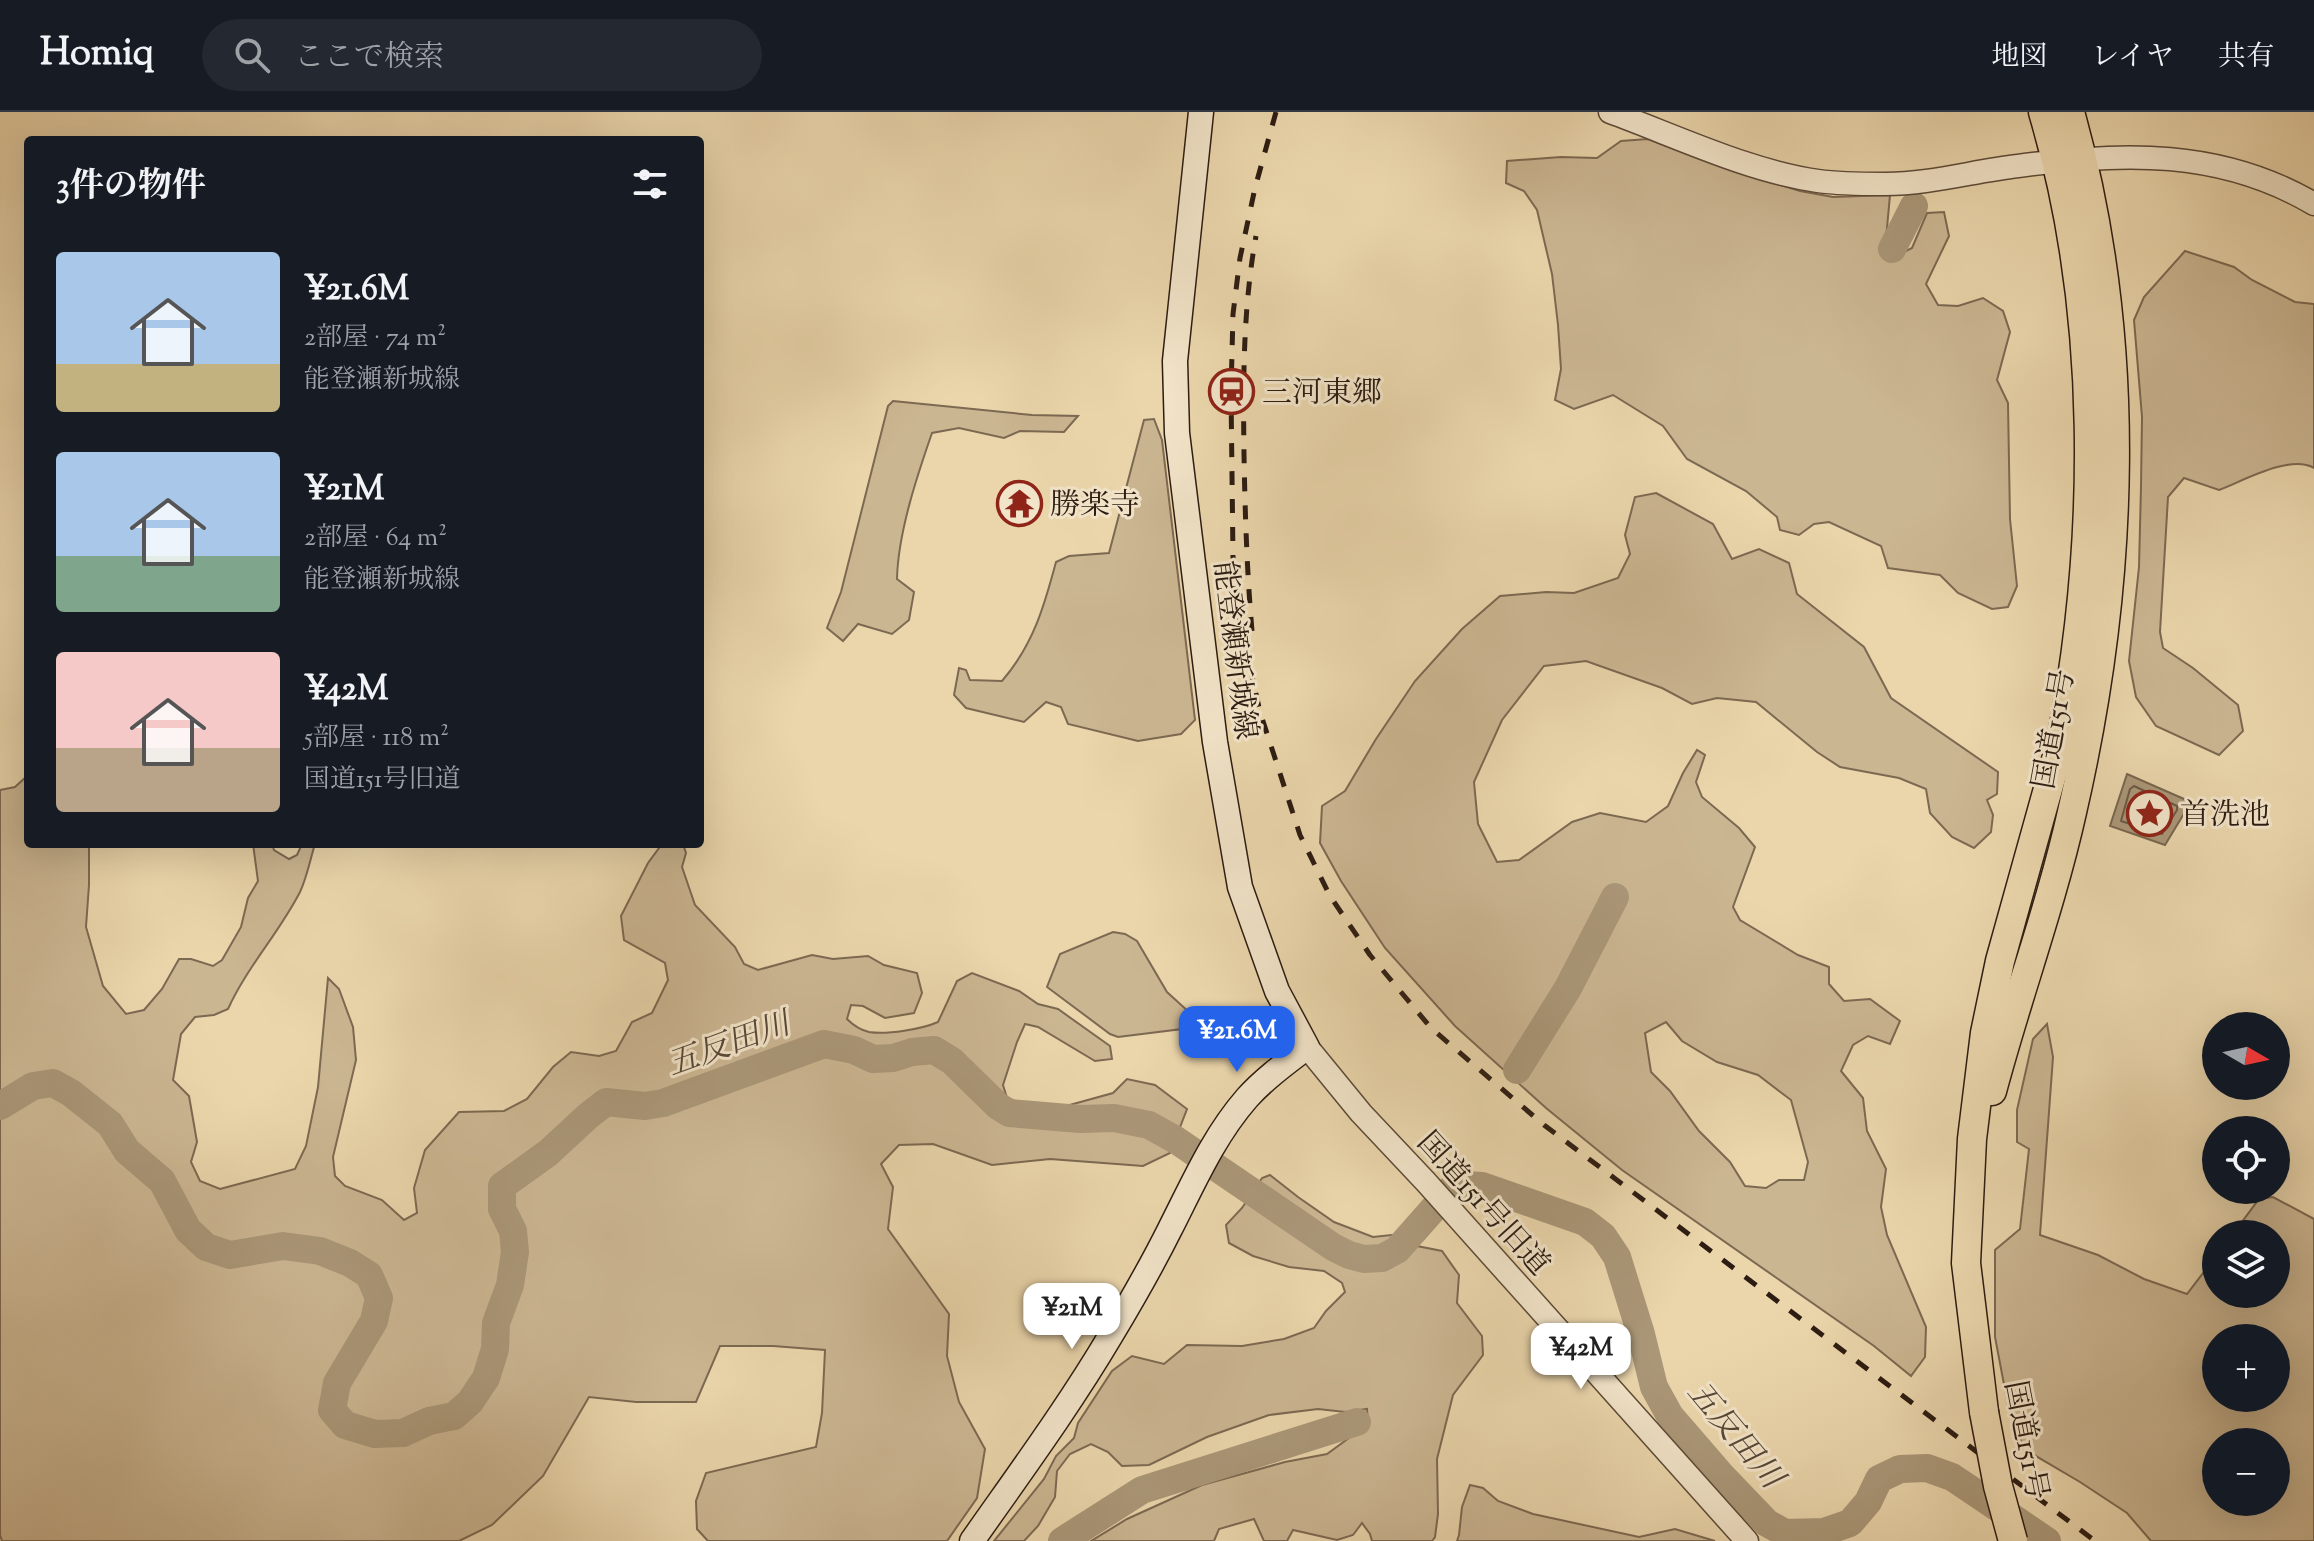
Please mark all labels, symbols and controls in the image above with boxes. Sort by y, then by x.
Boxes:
search box [202,19,762,91]
text: Homiq [40,28,154,82]
icon: search [230,33,274,77]
text: ここで検索 [294,37,444,80]
text: 地図 [1991,38,2047,78]
text: レイヤ [2091,38,2174,78]
text: 共有 [2218,38,2274,78]
icon: filters [628,162,672,206]
text: 3件の物件 [56,163,206,212]
text: ¥21.6M [304,266,409,315]
icon: home [120,284,216,380]
text: 2部屋 · 74 m² [304,320,446,357]
text: 能登瀬新城線 [304,362,460,399]
station icon: 三河東郷 [1207,368,1255,416]
place label: 三河東郷 [1262,373,1382,416]
text: ¥21M [304,466,384,515]
temple icon: 勝楽寺 [995,480,1043,528]
icon: home [120,484,216,580]
place label: 勝楽寺 [1050,485,1140,528]
text: 2部屋 · 64 m² [304,520,447,557]
street label: 能登瀬新城線 [1201,558,1266,742]
text: 能登瀬新城線 [304,562,460,599]
text: ¥42M [304,666,388,715]
street label: 国道151号 [2024,666,2087,793]
icon: home [120,684,216,780]
text: 5部屋 · 118 m² [304,720,449,757]
text: 国道151号旧道 [304,762,461,799]
place icon: 首洗池 [2125,790,2173,838]
place label: 首洗池 [2180,795,2270,838]
water label: 五反田川 [661,1001,800,1089]
pin: ¥21.6M [1172,1006,1302,1074]
north arrow [2202,1012,2290,1100]
map controls [2202,1012,2290,1516]
text: ¥21.6M [1197,1013,1277,1050]
button: locate [2202,1116,2290,1204]
street label: 国道151号旧道 [1406,1123,1559,1286]
button: layers [2202,1220,2290,1308]
pin: ¥21M [1025,1283,1119,1351]
text: ¥21M [1041,1290,1103,1327]
pin: ¥42M [1534,1323,1628,1391]
button: + [2202,1324,2290,1412]
text: ¥42M [1549,1330,1613,1367]
water label: 五反田川 [1675,1372,1794,1502]
street label: 国道151号 [1992,1377,2057,1504]
button: − [2202,1428,2290,1516]

